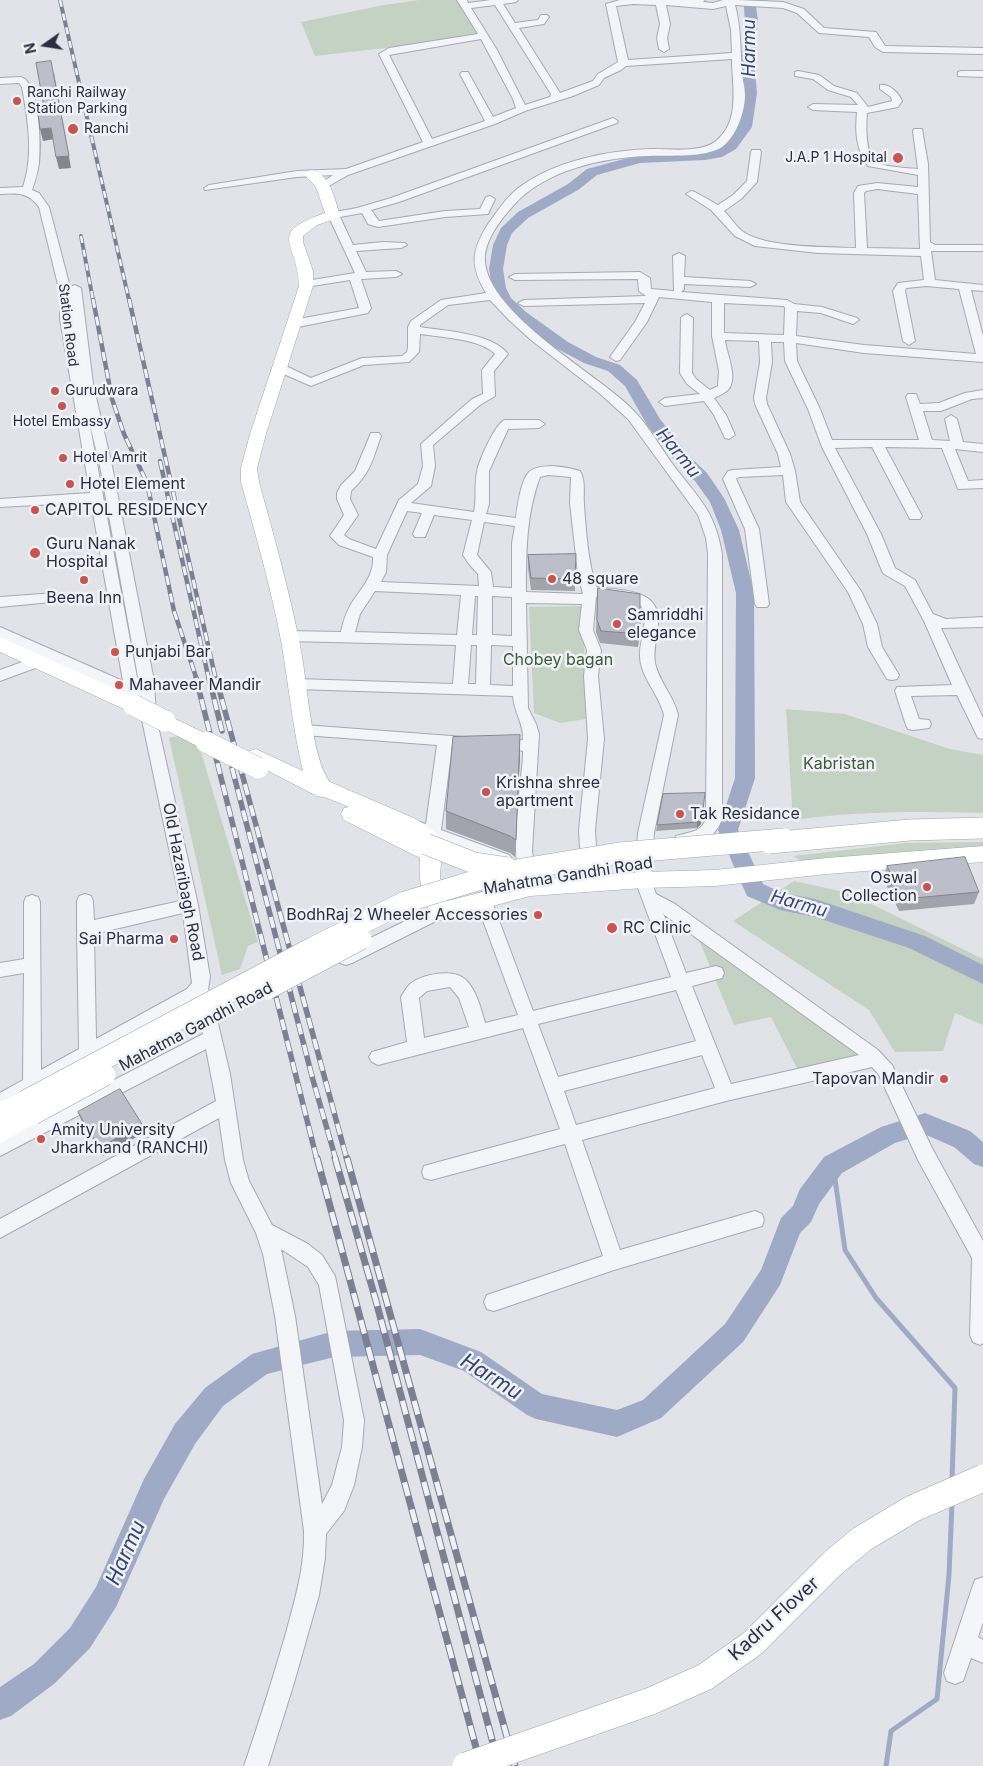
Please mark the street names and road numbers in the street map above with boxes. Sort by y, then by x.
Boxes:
street label: Station Road [55,282,81,368]
street label: Old Hazaribagh Road [158,801,208,963]
street label: Mahatma Gandhi Road [482,853,654,899]
street label: Mahatma Gandhi Road [116,978,276,1076]
street label: Kadru Flover [724,1572,824,1666]

